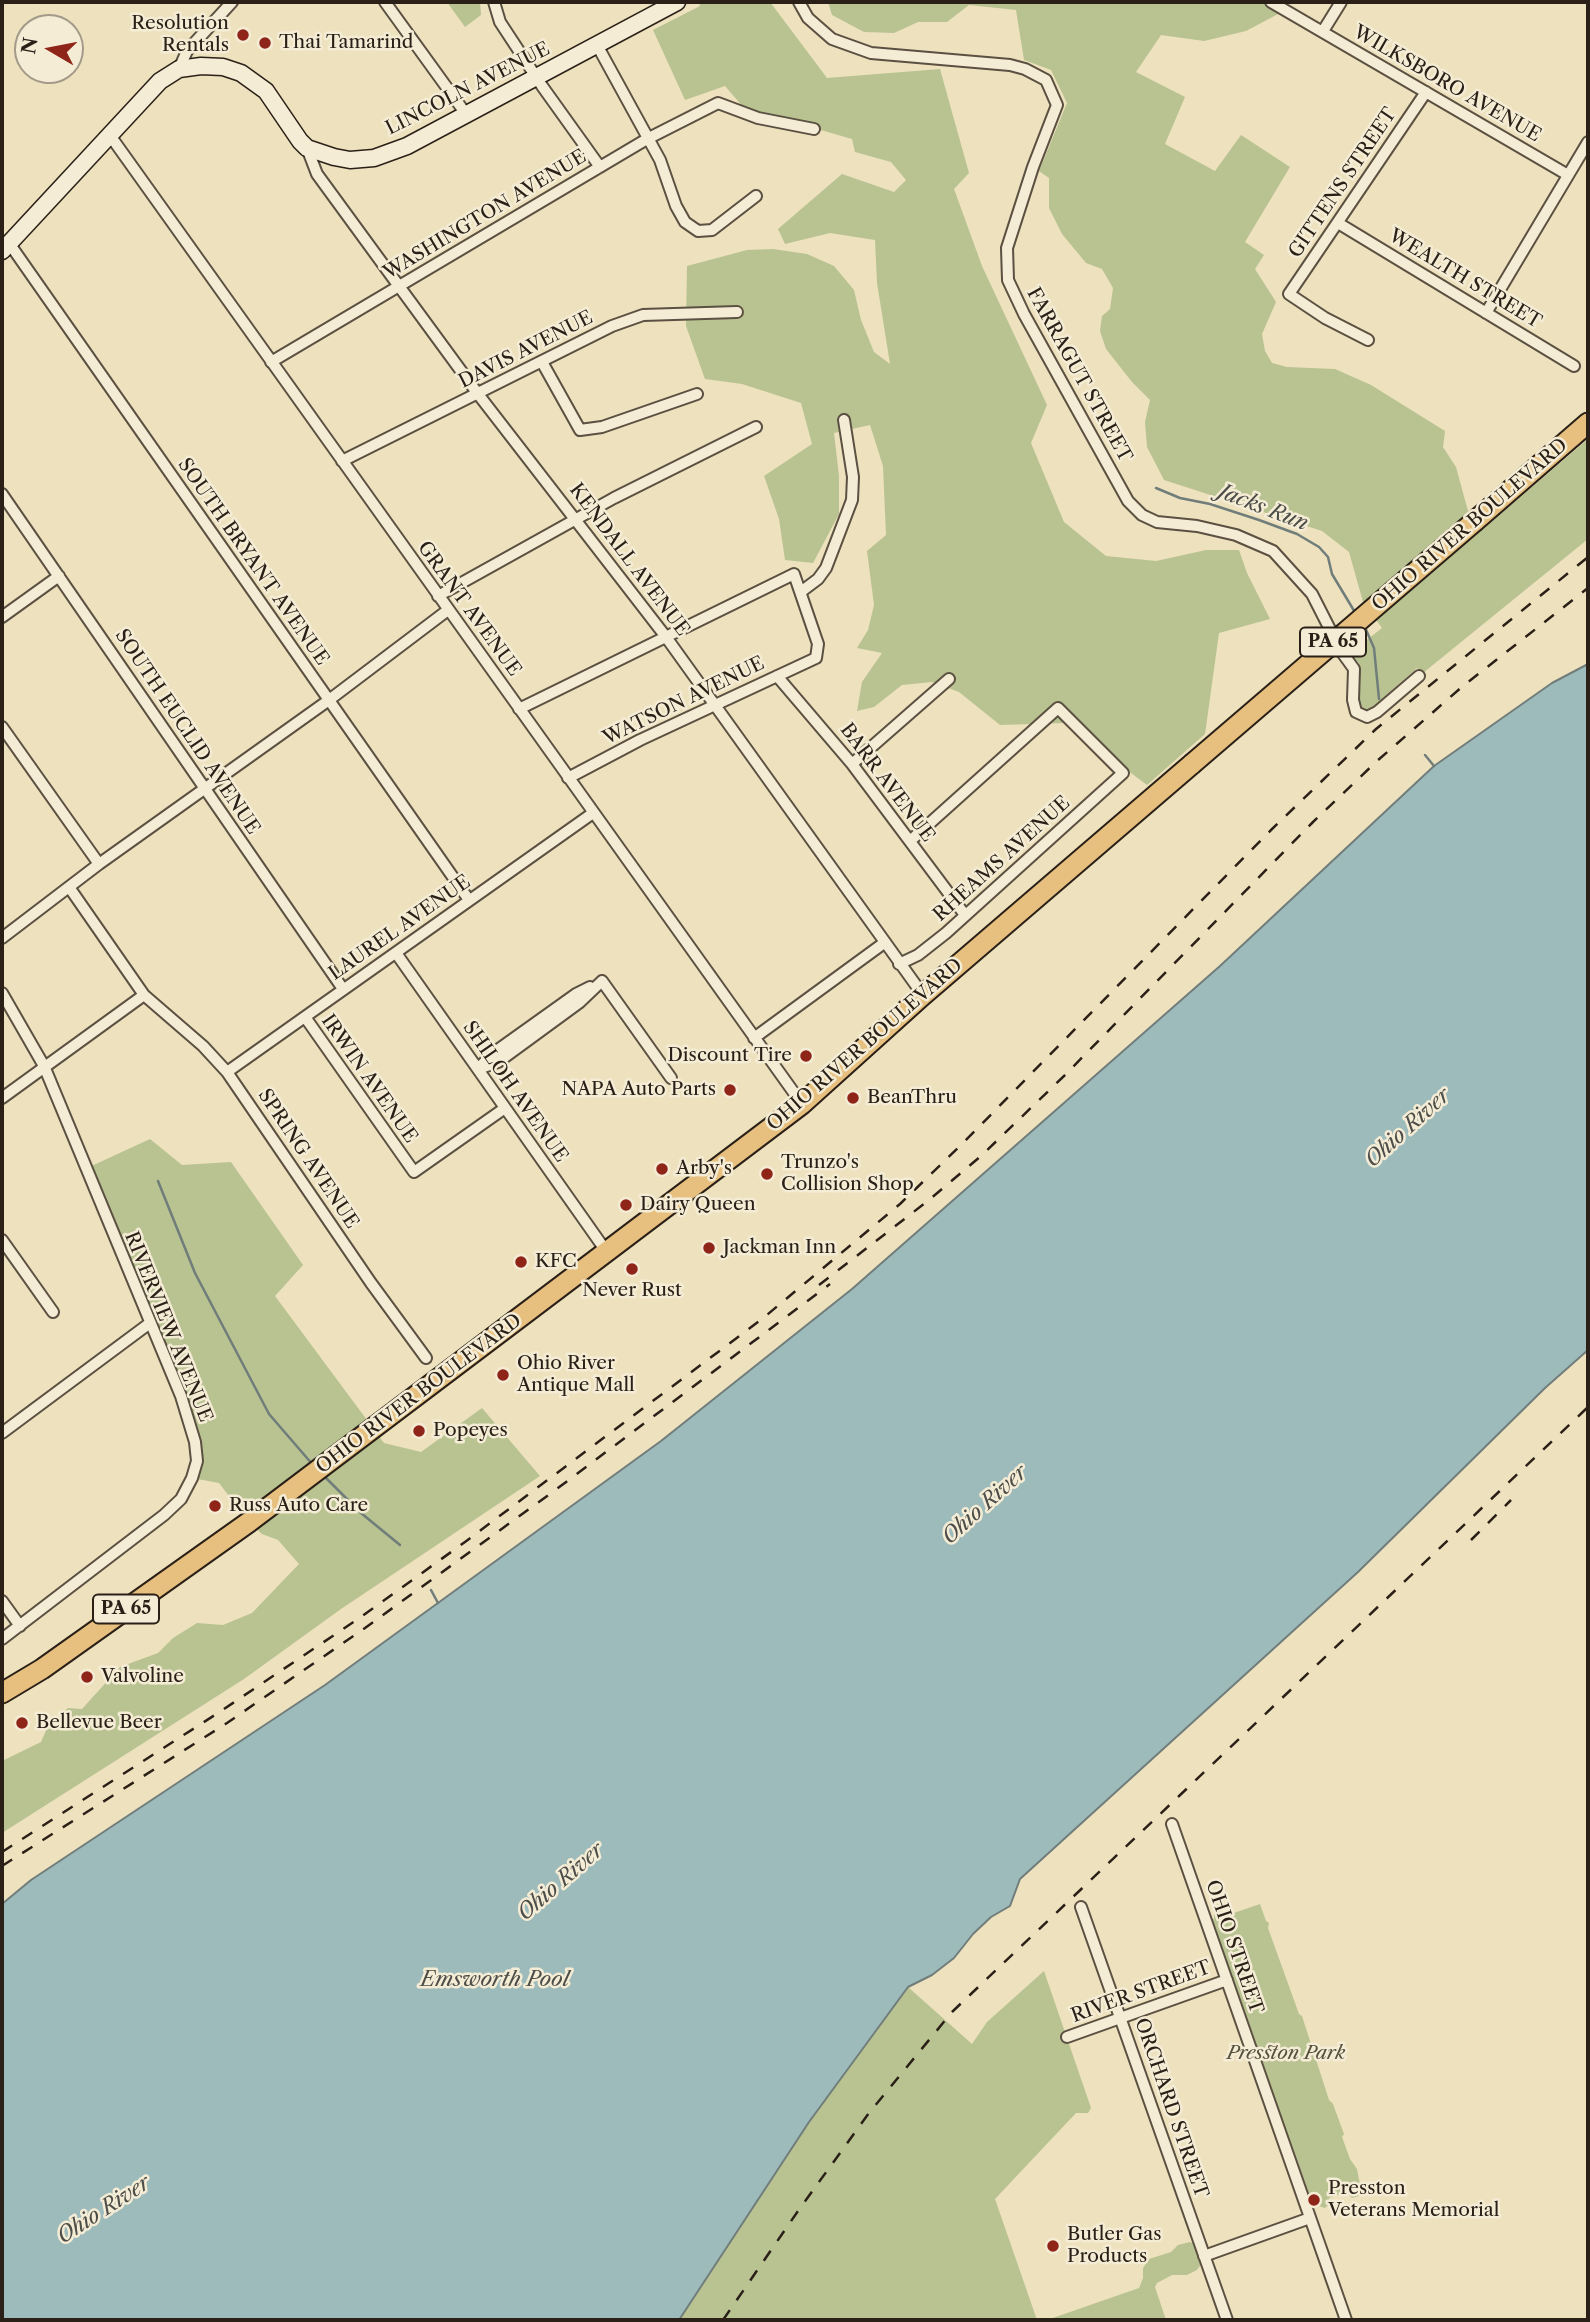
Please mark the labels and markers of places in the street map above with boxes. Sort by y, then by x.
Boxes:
place label: Resolution Rentals [131,13,229,57]
marker: Resolution Rentals [235,27,251,43]
place label: Thai Tamarind [279,32,413,54]
marker: Thai Tamarind [257,35,273,51]
place label: Discount Tire [667,1045,792,1067]
marker: Discount Tire [798,1048,814,1064]
place label: NAPA Auto Parts [561,1079,716,1101]
marker: NAPA Auto Parts [722,1082,738,1098]
place label: BeanThru [867,1087,957,1109]
marker: BeanThru [845,1090,861,1106]
place label: Trunzo's Collision Shop [781,1152,914,1196]
place label: Arby's [676,1158,732,1180]
marker: Arby's [654,1161,670,1177]
marker: Trunzo's Collision Shop [759,1166,775,1182]
place label: Dairy Queen [640,1194,756,1216]
marker: Dairy Queen [618,1197,634,1213]
place label: Jackman Inn [723,1237,836,1259]
marker: Jackman Inn [701,1240,717,1256]
place label: KFC [535,1251,577,1273]
marker: KFC [513,1254,529,1270]
marker: Never Rust [624,1261,640,1277]
place label: Never Rust [582,1280,682,1302]
place label: Ohio River Antique Mall [517,1353,635,1397]
marker: Ohio River Antique Mall [495,1367,511,1383]
place label: Popeyes [433,1420,508,1442]
marker: Popeyes [411,1423,427,1439]
place label: Russ Auto Care [229,1495,368,1517]
marker: Russ Auto Care [207,1498,223,1514]
place label: Valvoline [101,1666,184,1688]
marker: Valvoline [79,1669,95,1685]
place label: Bellevue Beer [36,1712,162,1734]
marker: Bellevue Beer [14,1715,30,1731]
place label: Presston Veterans Memorial [1328,2178,1499,2222]
marker: Presston Veterans Memorial [1306,2192,1322,2208]
place label: Butler Gas Products [1067,2224,1162,2268]
marker: Butler Gas Products [1045,2238,1061,2254]

